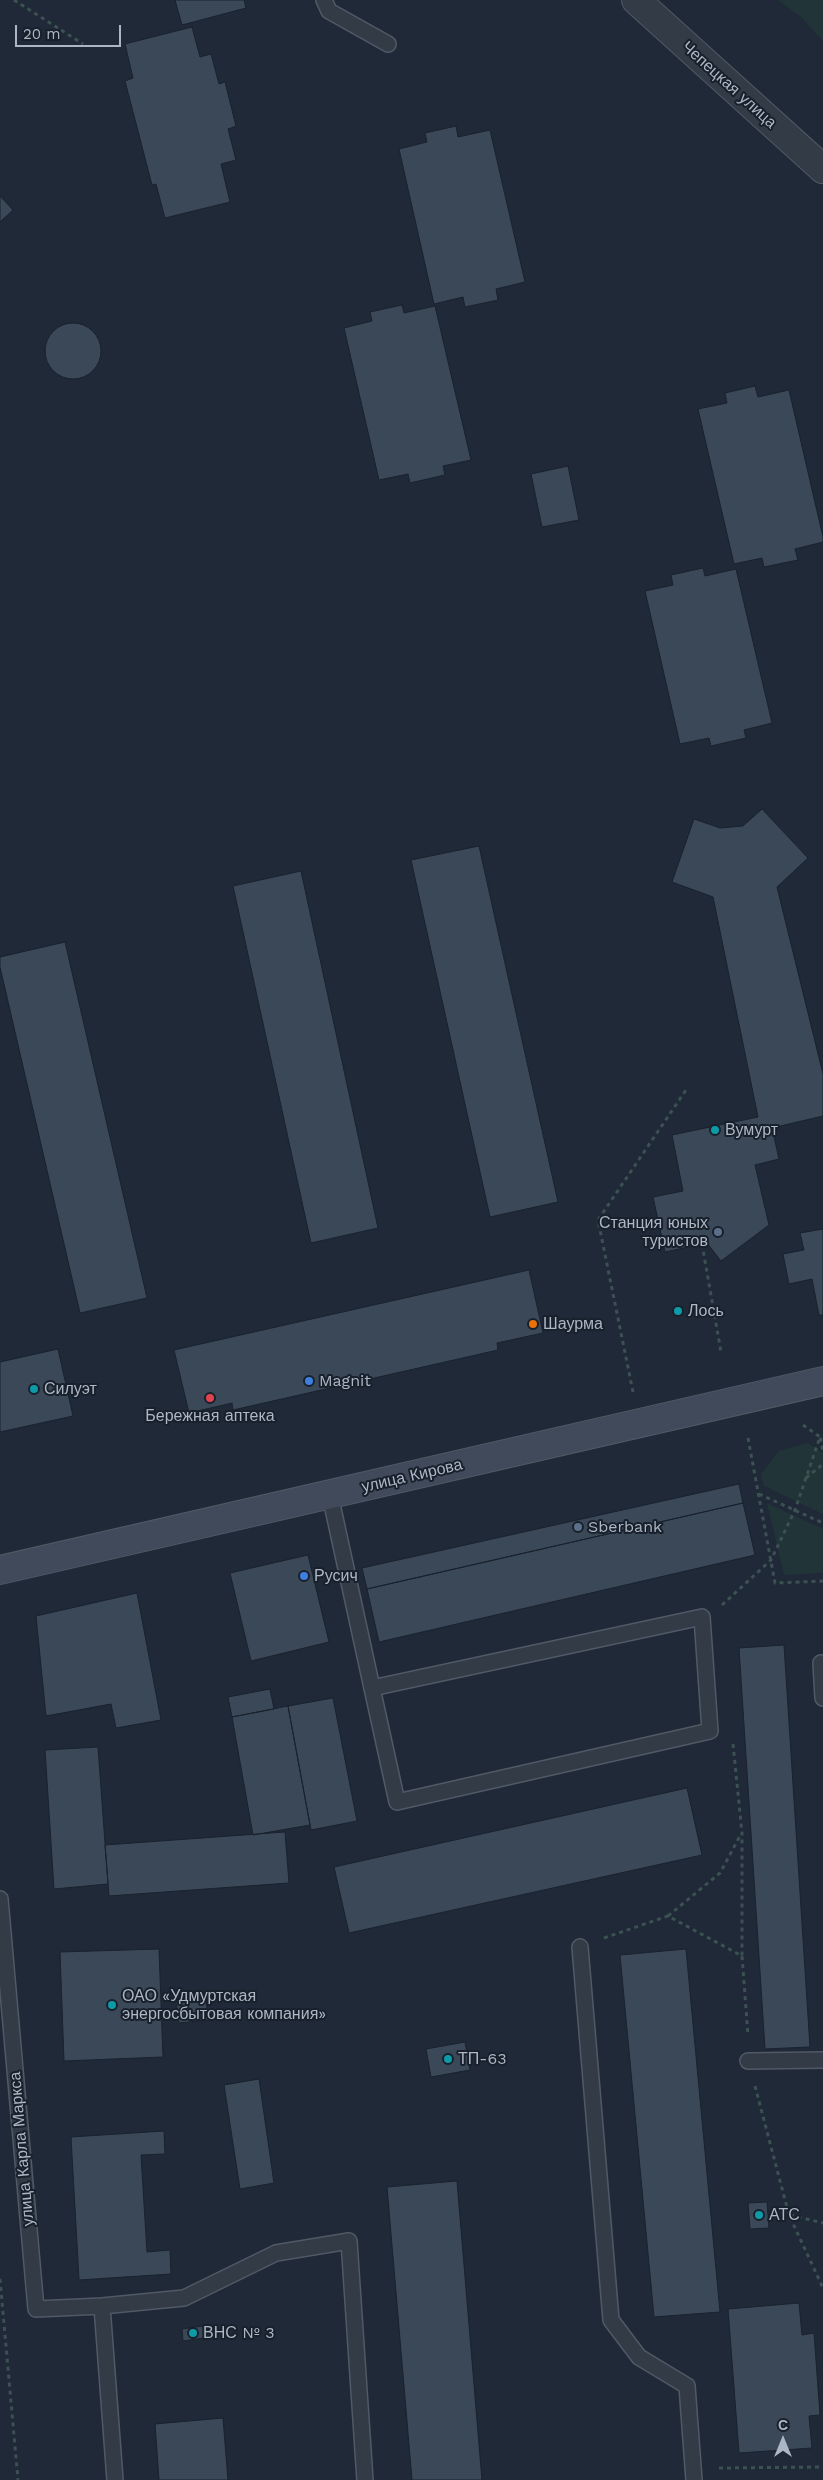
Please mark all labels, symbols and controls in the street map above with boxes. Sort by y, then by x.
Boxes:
scale bar [18,15,124,47]
text: 20 m [23,25,61,43]
street label: Чепецкая улица [678,38,780,132]
place label: Вумурт [725,1120,778,1140]
marker: Вумурт [709,1124,721,1136]
place label: Станция юных туристов [599,1213,708,1251]
marker: Станция юных туристов [712,1226,724,1238]
place label: Лось [688,1301,724,1321]
marker: Лось [672,1305,684,1317]
place label: Шаурма [543,1314,603,1334]
marker: Шаурма [527,1318,539,1330]
place label: Magnit [319,1371,371,1391]
marker: Magnit [303,1375,315,1387]
place label: Силуэт [44,1379,97,1399]
marker: Силуэт [28,1383,40,1395]
marker: Бережная аптека [204,1392,216,1404]
place label: Бережная аптека [145,1406,275,1426]
street label: улица Кирова [360,1455,464,1497]
place label: Sberbank [588,1517,662,1537]
marker: Sberbank [572,1521,584,1533]
place label: Русич [314,1566,358,1586]
marker: Русич [298,1570,310,1582]
place label: ОАО «Удмуртская энергосбытовая компания» [122,1986,326,2024]
marker: ОАО «Удмуртская энергосбытовая компания» [106,1999,118,2011]
place label: ТП-63 [458,2049,506,2069]
marker: ТП-63 [442,2053,454,2065]
street label: улица Карла Маркса [6,2071,38,2227]
place label: АТС [769,2205,800,2225]
marker: АТС [753,2209,765,2221]
place label: ВНС № 3 [203,2323,275,2343]
marker: ВНС № 3 [187,2327,199,2339]
north arrow [758,2415,808,2465]
text: С [778,2417,788,2433]

